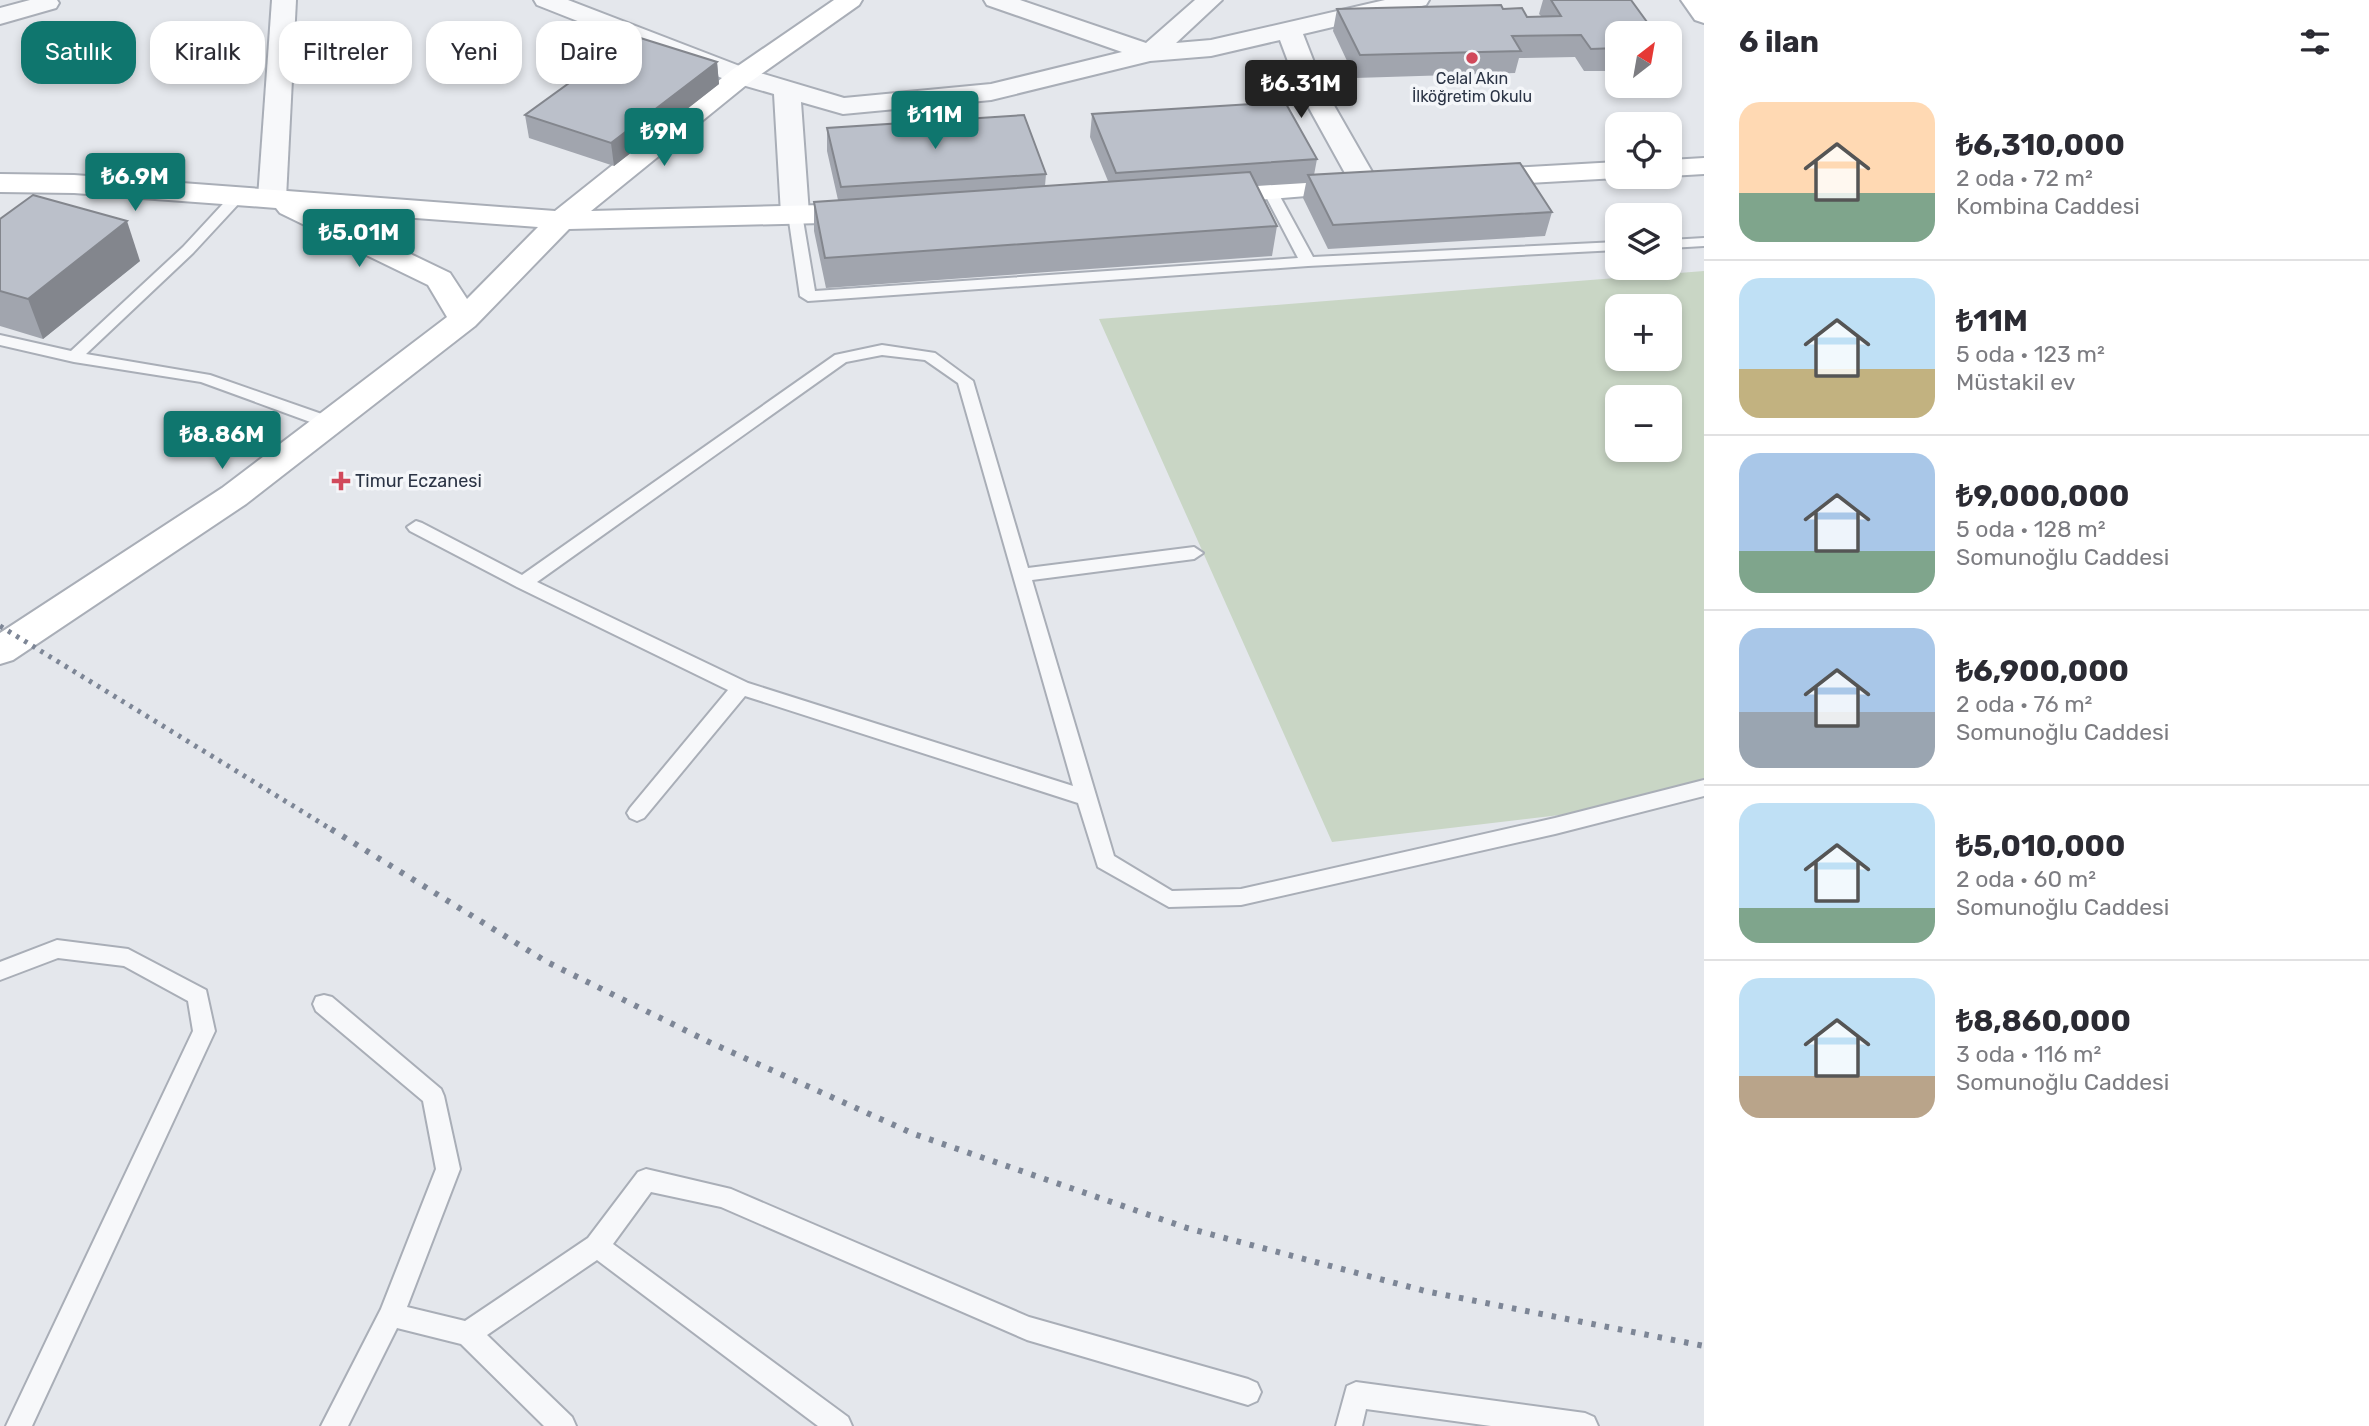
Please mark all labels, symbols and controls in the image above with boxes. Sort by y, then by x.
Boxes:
chip: Satılık [21,21,136,84]
chip: Kiralık [150,21,265,84]
chip: Filtreler [279,21,412,84]
chip: Yeni [426,21,522,84]
chip: Daire [536,21,642,84]
north arrow [1605,21,1682,98]
map controls [1605,21,1682,462]
icon: filters [2296,23,2334,61]
text: 6 ilan [1739,24,1819,60]
marker: Celal Akın İlköğretim Okulu [1464,50,1480,66]
pin: ₺6.31M [1244,60,1358,120]
text: ₺6.31M [1261,69,1341,97]
place label: Celal Akın İlköğretim Okulu [1412,69,1532,106]
pin: ₺11M [894,92,976,151]
text: ₺11M [907,100,963,128]
pin: ₺9M [630,108,698,168]
button: locate [1605,112,1682,189]
text: ₺9M [641,117,687,145]
text: ₺6,310,000 [1956,127,2125,163]
icon: home [1795,130,1879,214]
pin: ₺6.9M [86,154,184,213]
text: ₺6.9M [101,162,169,190]
text: 2 oda · 72 m² [1956,164,2093,192]
text: Kombina Caddesi [1956,192,2140,220]
button: layers [1605,203,1682,280]
pin: ₺5.01M [302,210,416,269]
text: ₺5.01M [319,218,399,246]
button: + [1605,294,1682,371]
text: ₺11M [1956,303,2028,339]
icon: home [1795,306,1879,390]
text: 5 oda · 123 m² [1956,340,2105,368]
text: Müstakil ev [1956,368,2075,396]
button: − [1605,385,1682,462]
pin: ₺8.86M [165,412,279,471]
text: ₺8.86M [180,420,264,448]
place label: Timur Eczanesi [355,470,482,492]
marker: Timur Eczanesi [333,473,349,489]
text: ₺9,000,000 [1956,478,2129,514]
icon: home [1795,481,1879,565]
text: 5 oda · 128 m² [1956,515,2106,543]
text: Somunoğlu Caddesi [1956,543,2169,571]
text: ₺6,900,000 [1956,653,2129,689]
icon: home [1795,656,1879,740]
text: 2 oda · 76 m² [1956,690,2092,718]
text: Somunoğlu Caddesi [1956,718,2169,746]
text: ₺5,010,000 [1956,828,2125,864]
icon: home [1795,831,1879,915]
text: 2 oda · 60 m² [1956,865,2096,893]
text: Somunoğlu Caddesi [1956,893,2169,921]
text: ₺8,860,000 [1956,1003,2131,1039]
icon: home [1795,1006,1879,1090]
text: 3 oda · 116 m² [1956,1040,2101,1068]
text: Somunoğlu Caddesi [1956,1068,2169,1096]

